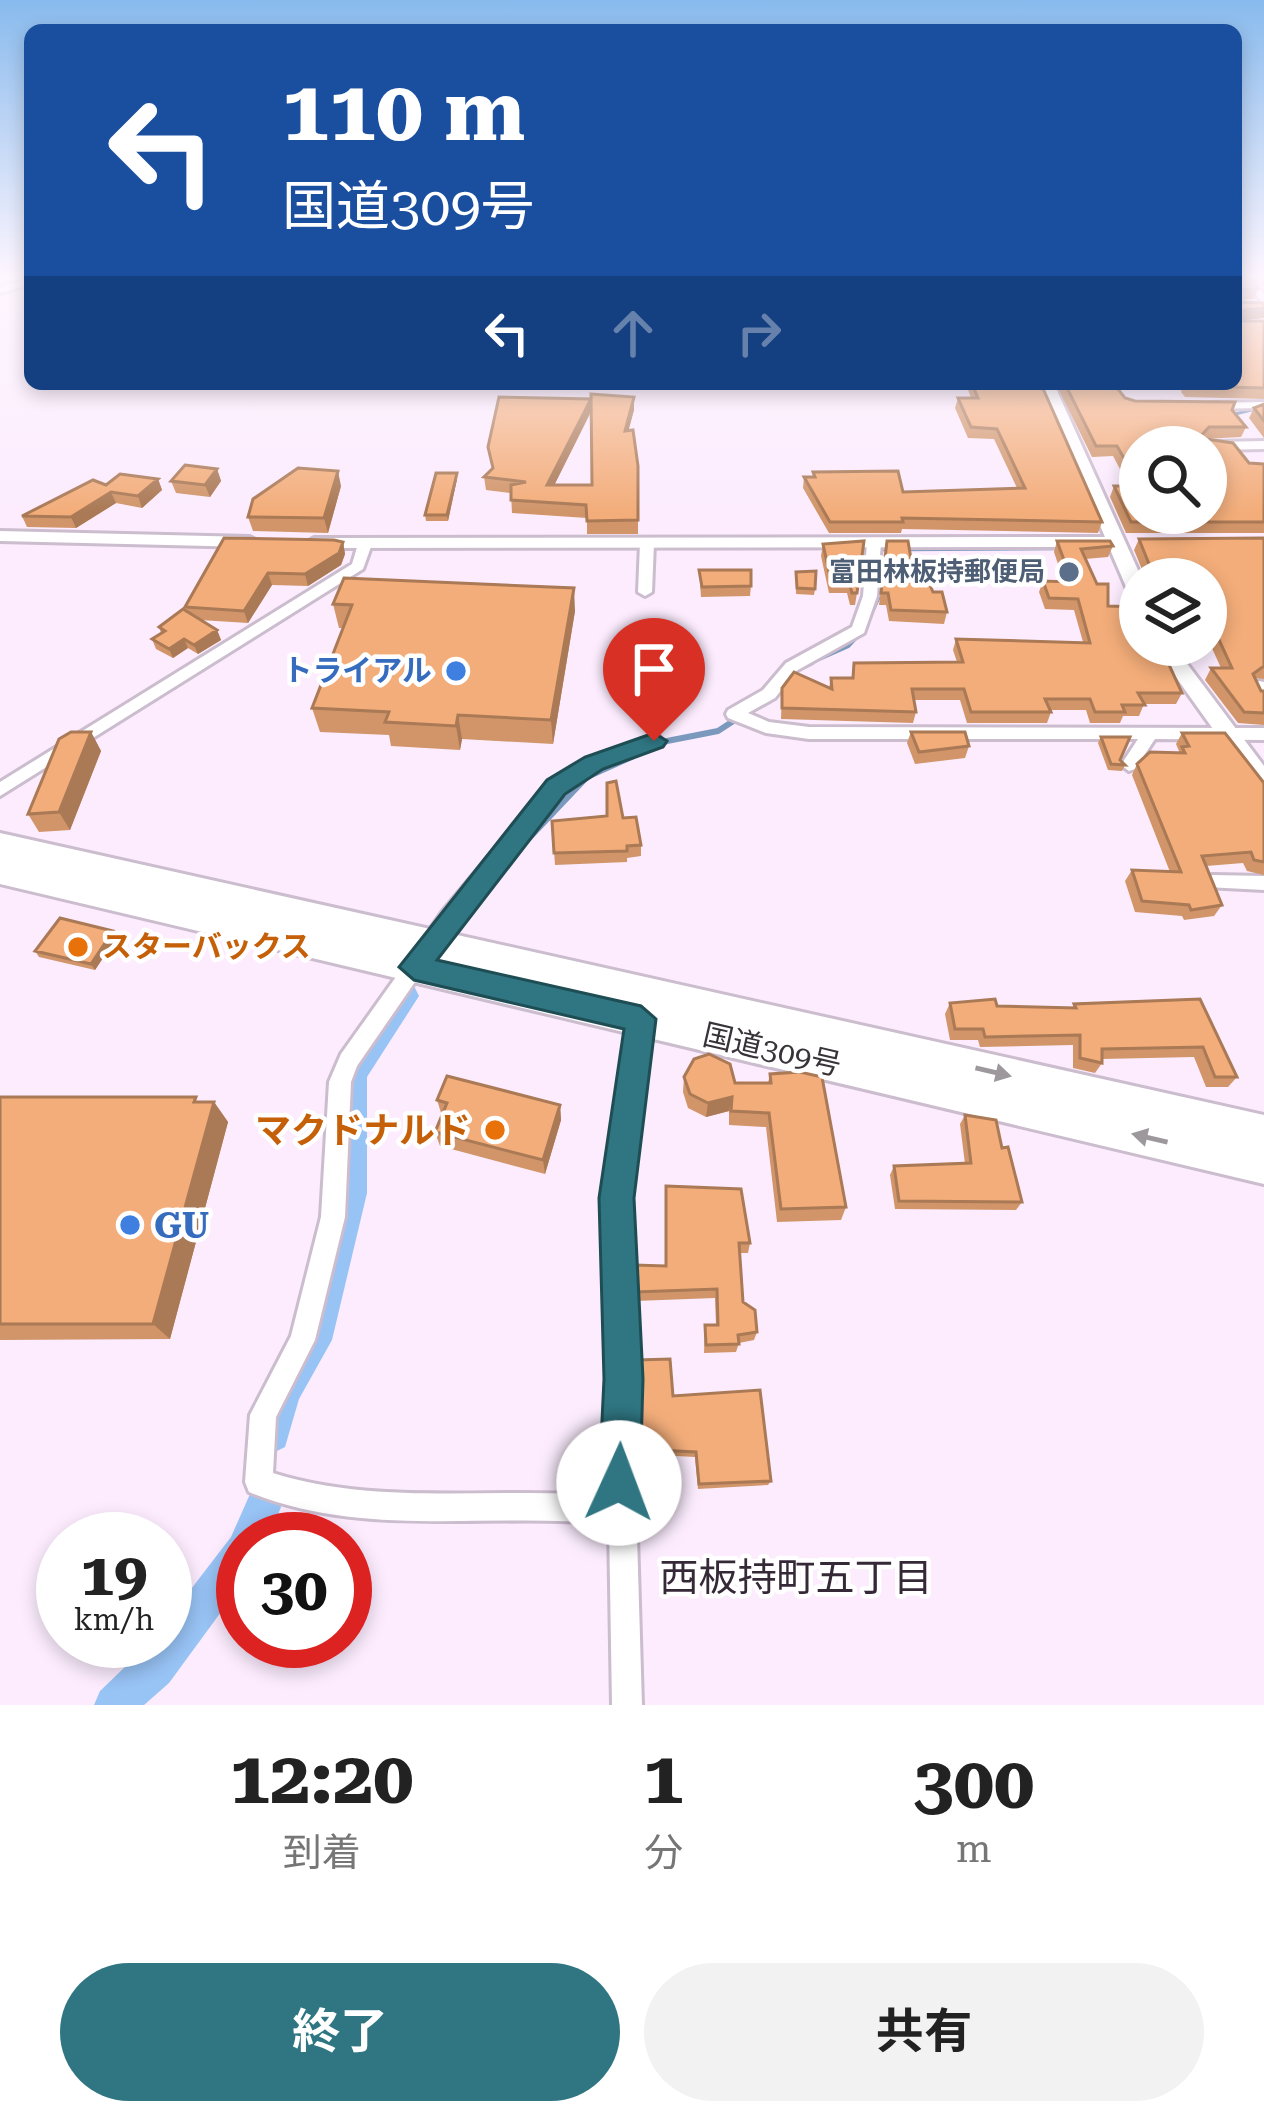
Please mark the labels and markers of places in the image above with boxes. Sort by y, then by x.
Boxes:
place label: 富田林板持郵便局 [829,556,1045,588]
marker: 富田林板持郵便局 [1056,559,1082,585]
pin [603,618,705,741]
place label: トライアル [282,653,432,688]
marker: トライアル [443,658,469,684]
place label: スターバックス [102,929,311,964]
marker: スターバックス [65,934,91,960]
place label: マクドナルド [255,1110,471,1152]
marker: マクドナルド [482,1117,508,1143]
place label: GU [154,1205,209,1247]
marker: GU [117,1212,143,1238]

